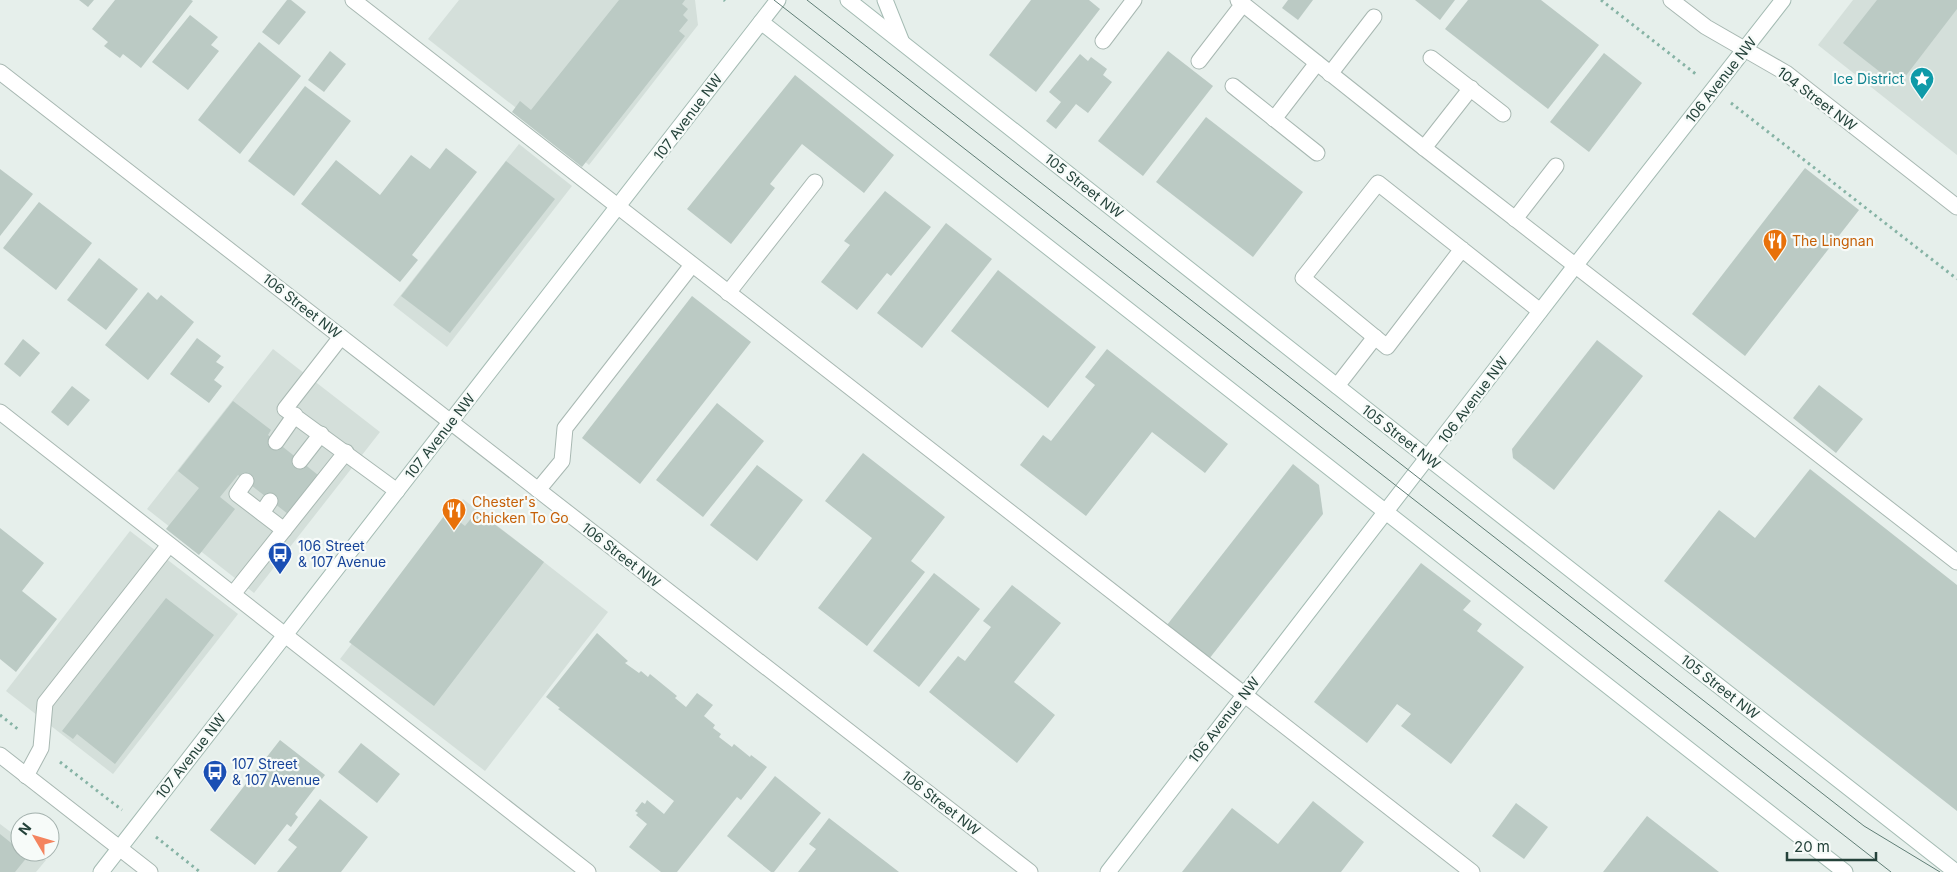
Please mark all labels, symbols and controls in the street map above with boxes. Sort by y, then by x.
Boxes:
street label: 106 Avenue NW [1682,33,1760,126]
street label: 104 Street NW [1774,63,1861,134]
place icon: Ice District [1909,66,1935,100]
street label: 107 Avenue NW [650,70,726,163]
place label: Ice District [1833,70,1904,87]
street label: 105 Street NW [1042,150,1127,222]
restaurant icon: The Lingnan [1762,228,1788,262]
place label: The Lingnan [1792,232,1874,249]
street label: 106 Street NW [260,270,345,342]
street label: 106 Avenue NW [1434,353,1511,447]
street label: 107 Avenue NW [401,389,478,482]
street label: 105 Street NW [1359,401,1444,473]
place label: Chester's Chicken To Go [472,493,569,526]
restaurant icon: Chester's Chicken To Go [441,497,467,531]
street label: 106 Street NW [579,519,664,591]
place label: 106 Street & 107 Avenue [298,537,386,570]
bus stop icon: 106 Street & 107 Avenue [267,541,293,575]
street label: 105 Street NW [1678,651,1763,723]
street label: 106 Avenue NW [1185,673,1263,766]
street label: 107 Avenue NW [152,709,229,802]
place label: 107 Street & 107 Avenue [232,755,320,788]
bus stop icon: 107 Street & 107 Avenue [202,759,228,793]
street label: 106 Street NW [899,767,984,839]
north arrow [10,812,60,862]
text: N [14,819,34,838]
scale bar [1787,830,1876,862]
text: 20 m [1794,837,1830,856]

